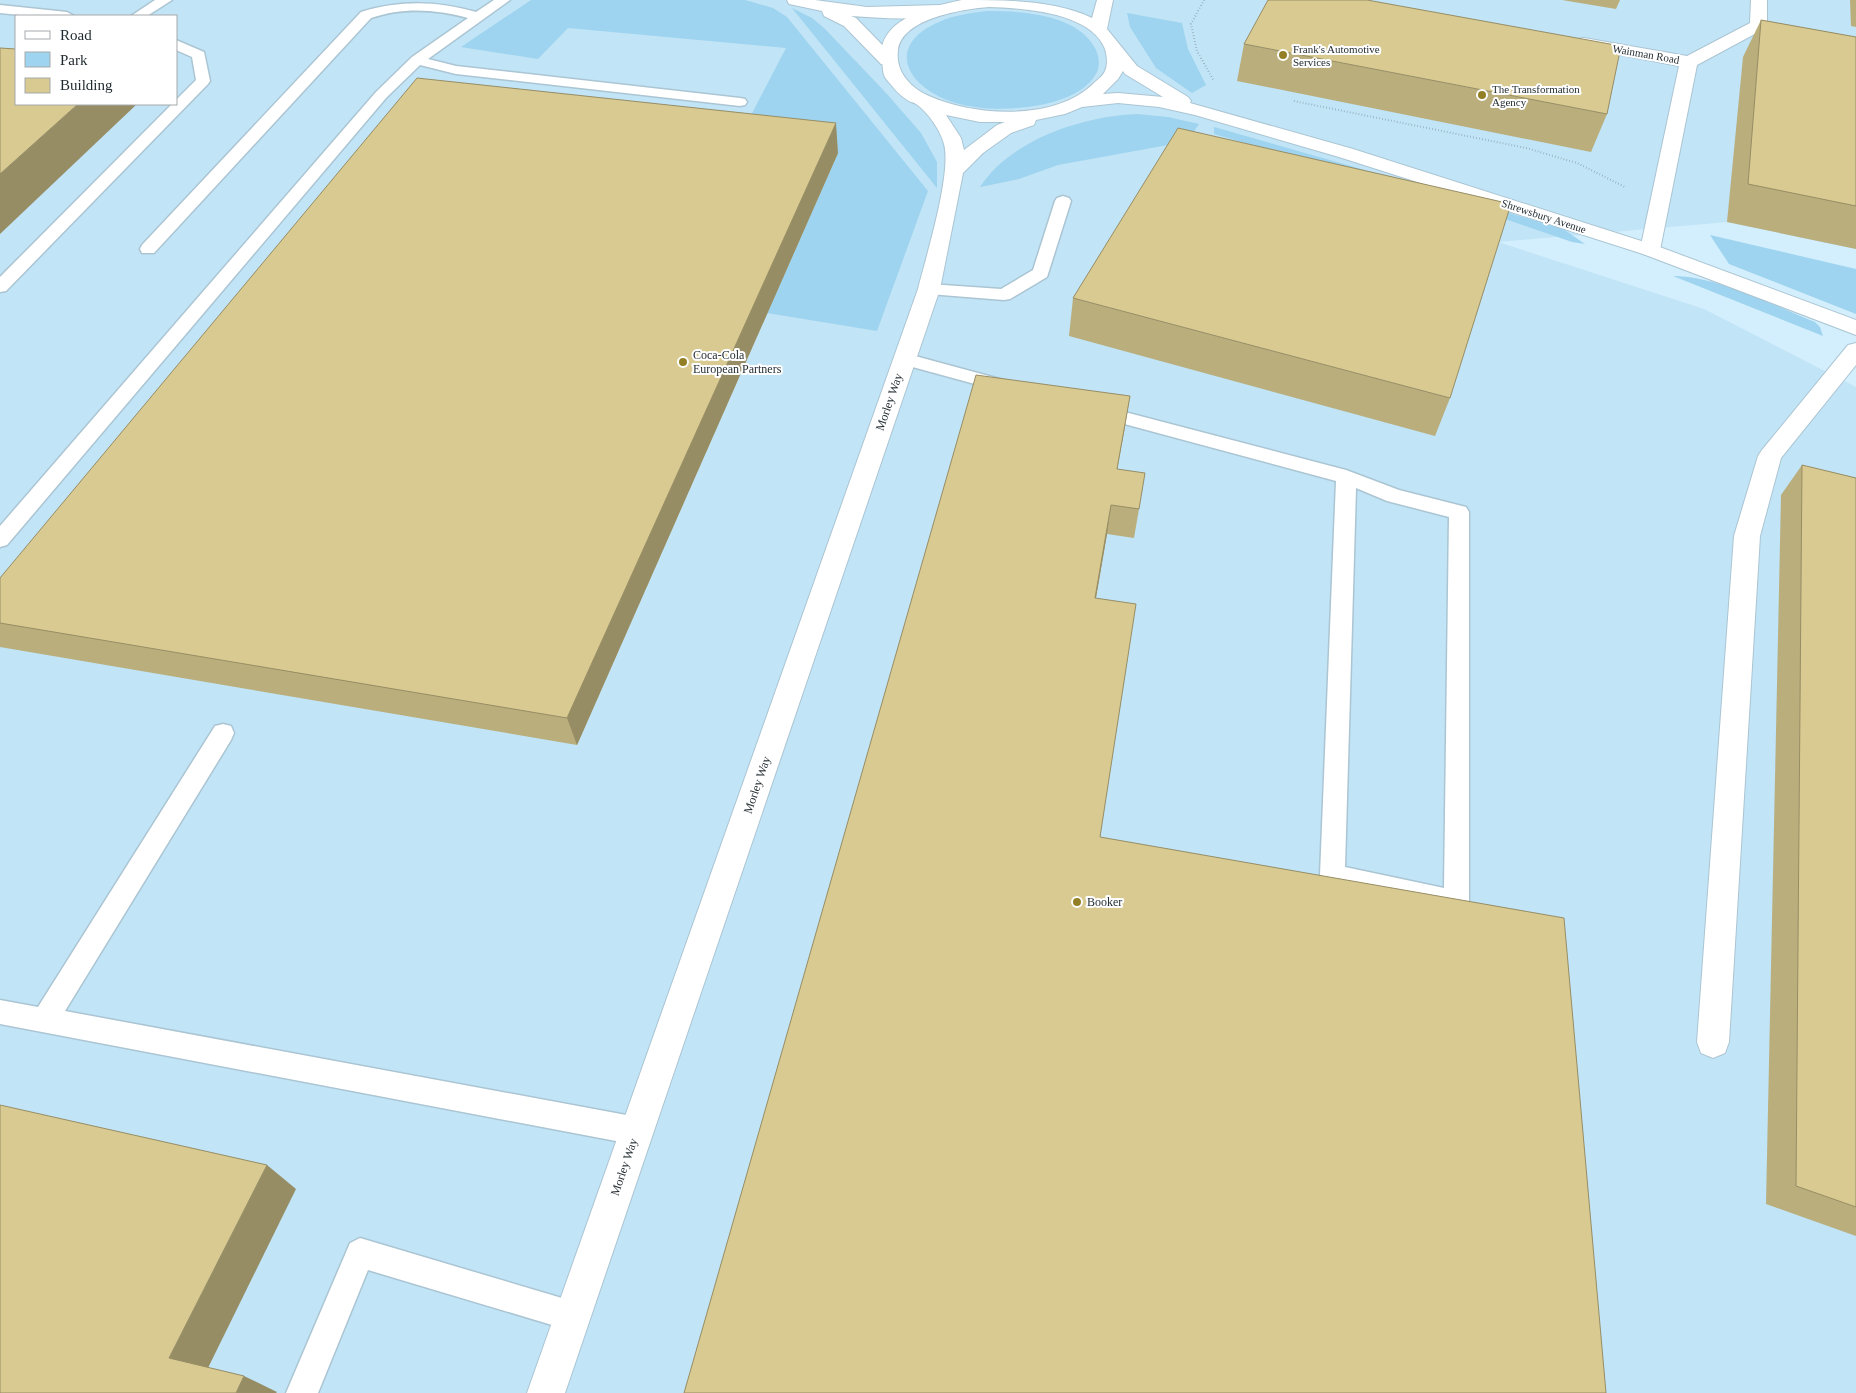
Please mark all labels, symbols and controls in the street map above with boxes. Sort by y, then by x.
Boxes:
legend [15,15,178,105]
text: Road [60,27,92,43]
street label: Wainman Road [1612,42,1681,66]
place label: Frank's Automotive Services [1293,43,1380,68]
marker: Frank's Automotive Services [1277,49,1289,61]
text: Park [60,52,88,68]
text: Building [60,77,113,93]
place label: The Transformation Agency [1492,83,1580,108]
marker: The Transformation Agency [1476,89,1488,101]
street label: Shrewsbury Avenue [1500,197,1588,235]
place label: Coca-Cola European Partners [693,348,782,376]
marker: Coca-Cola European Partners [677,356,689,368]
street label: Morley Way [873,371,905,433]
street label: Morley Way [741,754,773,816]
place label: Booker [1087,895,1122,909]
marker: Booker [1071,896,1083,908]
street label: Morley Way [608,1136,640,1198]

